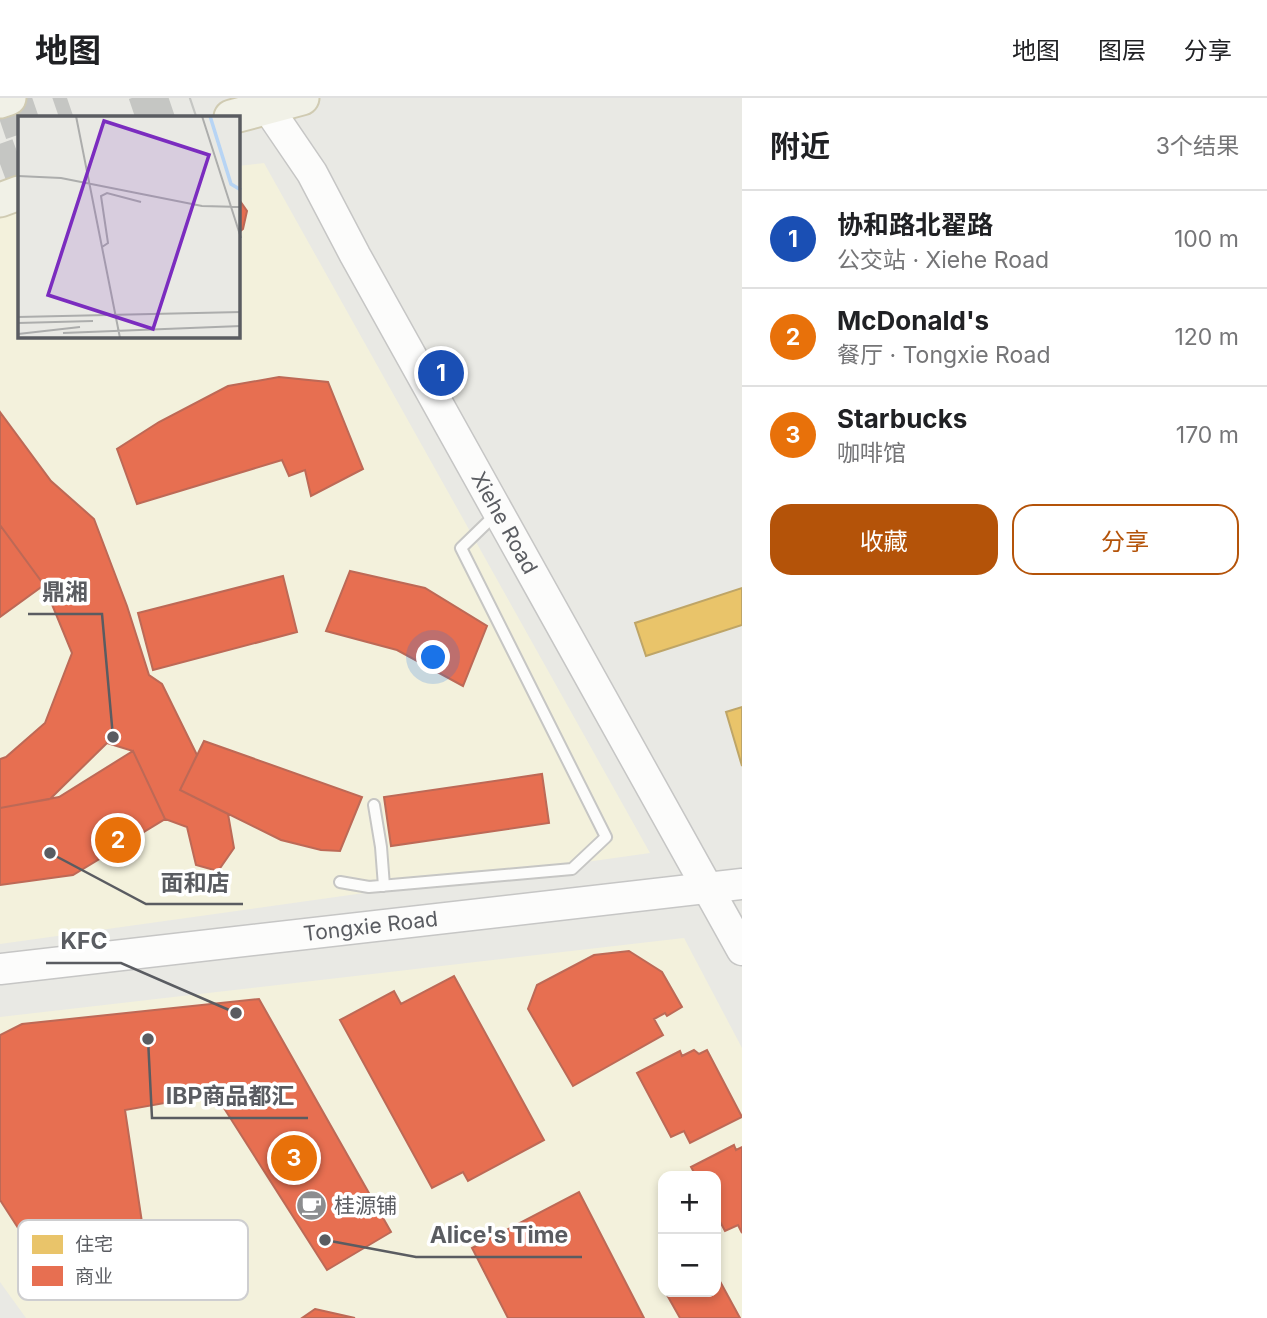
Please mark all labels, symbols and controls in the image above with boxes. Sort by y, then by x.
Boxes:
text: 地图 [35,30,101,70]
text: 地图 [1012,36,1060,65]
text: 图层 [1098,36,1146,65]
text: 分享 [1184,36,1232,65]
inset map [18,116,240,338]
text: 附近 [770,128,830,164]
text: 3个结果 [1156,132,1239,160]
text: 协和路北翟路 [837,209,993,240]
text: 1 [788,225,798,253]
text: 100 m [1174,225,1239,253]
text: 公交站 · Xiehe Road [837,246,1049,274]
text: McDonald's [837,305,989,336]
text: 2 [786,323,800,351]
text: 120 m [1174,323,1239,351]
text: 餐厅 · Tongxie Road [837,341,1051,369]
pin: 1 [418,347,464,399]
text: Starbucks [837,403,967,434]
text: 3 [786,421,800,449]
text: 170 m [1176,421,1239,449]
text: 咖啡馆 [837,439,906,467]
street label: Xiehe Road [466,467,543,578]
button: 收藏 [770,504,998,575]
button: 分享 [1012,504,1239,575]
callout: 鼎湘 [28,570,102,614]
text: 鼎湘 [42,578,88,606]
your location [416,640,450,674]
pin: 2 [95,814,141,866]
callout: 面和店 [146,860,243,904]
text: 面和店 [161,869,230,897]
street label: Tongxie Road [302,906,439,946]
callout: KFC [46,919,121,963]
text: KFC [60,927,108,955]
callout: IBP商品都汇 [152,1074,308,1118]
text: IBP商品都汇 [166,1082,294,1110]
pin: 3 [271,1132,317,1184]
map controls [658,1171,721,1297]
button: + [658,1171,721,1234]
cafe icon: 桂源铺 [294,1189,328,1223]
place label: 桂源铺 [334,1193,397,1218]
callout: Alice's Time [416,1213,582,1257]
legend [18,1220,248,1300]
text: Alice's Time [430,1221,568,1249]
text: 住宅 [75,1233,113,1256]
button: − [658,1234,721,1297]
text: 商业 [75,1265,113,1288]

